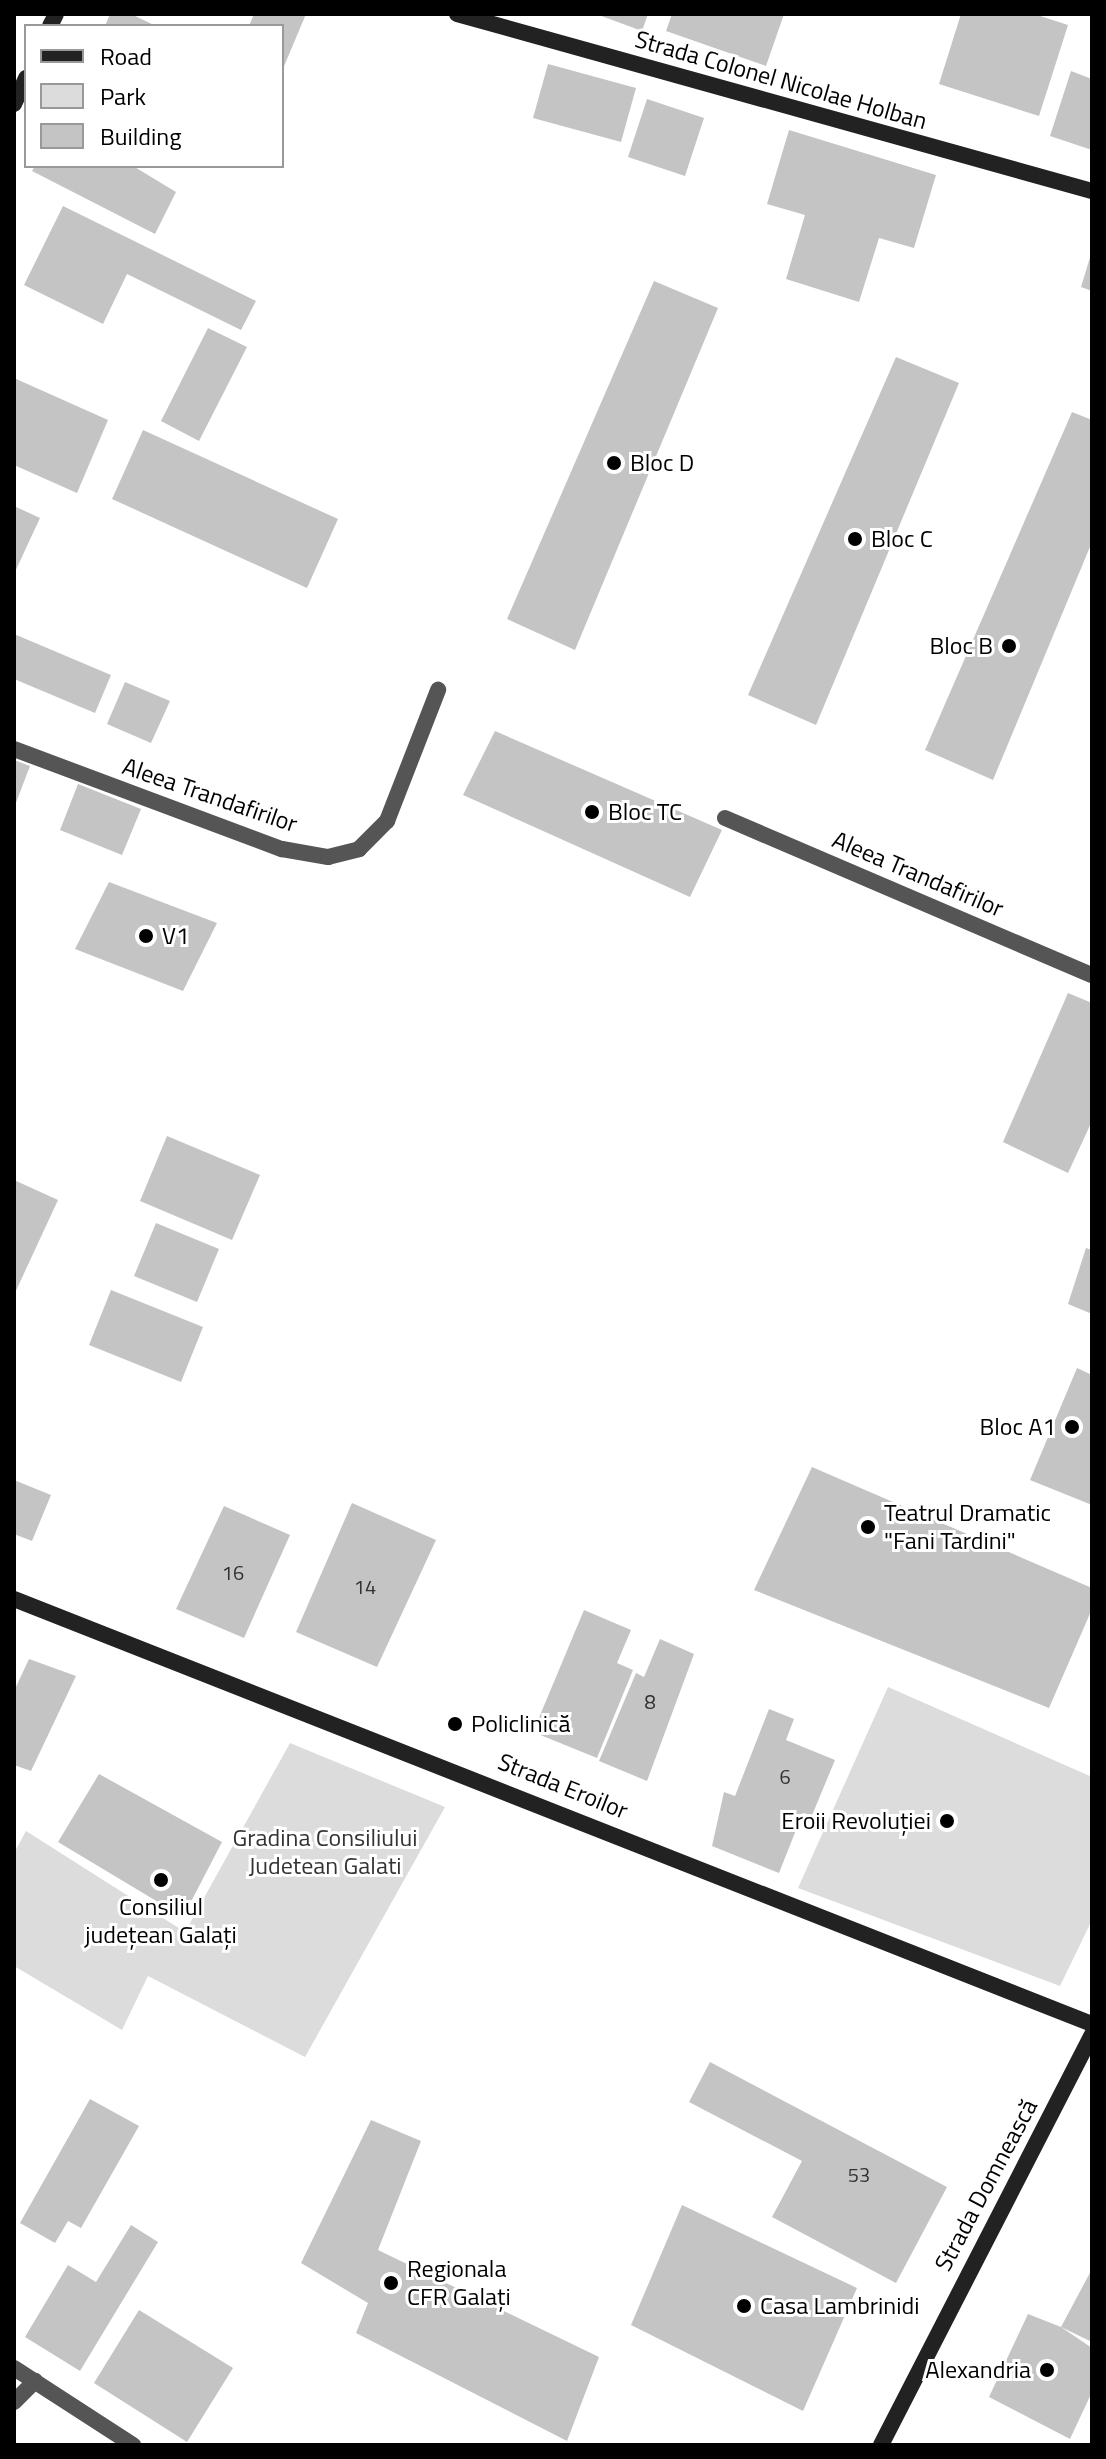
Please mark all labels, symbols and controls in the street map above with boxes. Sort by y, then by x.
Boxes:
legend [24,24,284,168]
street label: Strada Colonel Nicolae Holban [632,24,930,136]
text: Road [100,38,152,74]
text: Park [100,78,146,114]
text: Building [100,118,182,154]
place label: Bloc D [630,449,694,477]
marker: Bloc D [605,454,623,472]
place label: Bloc C [871,525,933,553]
marker: Bloc C [846,530,864,548]
place label: Bloc B [929,632,993,660]
marker: Bloc B [1000,637,1018,655]
street label: Aleea Trandafirilor [119,752,301,838]
place label: Bloc TC [608,798,682,826]
marker: Bloc TC [583,803,601,821]
street label: Aleea Trandafirilor [828,825,1008,923]
place label: V1 [162,922,189,950]
marker: V1 [137,927,155,945]
place label: Bloc A1 [980,1413,1056,1441]
marker: Bloc A1 [1063,1418,1081,1436]
place label: Teatrul Dramatic "Fani Tardini" [884,1499,1051,1555]
marker: Teatrul Dramatic "Fani Tardini" [859,1518,877,1536]
house number: 16 [222,1560,244,1584]
house number: 14 [354,1574,376,1598]
house number: 8 [644,1689,656,1713]
place label: Policlinică [471,1710,571,1738]
marker: Policlinică [446,1715,464,1733]
street label: Strada Eroilor [494,1747,632,1825]
house number: 6 [779,1764,791,1788]
place label: Eroii Revoluției [781,1807,931,1835]
marker: Eroii Revoluției [938,1812,956,1830]
park label: Gradina Consiliului Judetean Galati [232,1824,418,1880]
marker: Consiliul județean Galați [152,1871,170,1889]
place label: Consiliul județean Galați [85,1893,237,1949]
street label: Strada Domnească [929,2094,1043,2276]
house number: 53 [848,2162,870,2186]
place label: Regionala CFR Galați [407,2255,511,2311]
marker: Regionala CFR Galați [382,2274,400,2292]
place label: Casa Lambrinidi [760,2292,919,2320]
marker: Casa Lambrinidi [735,2297,753,2315]
place label: Alexandria [925,2356,1031,2384]
marker: Alexandria [1038,2361,1056,2379]

